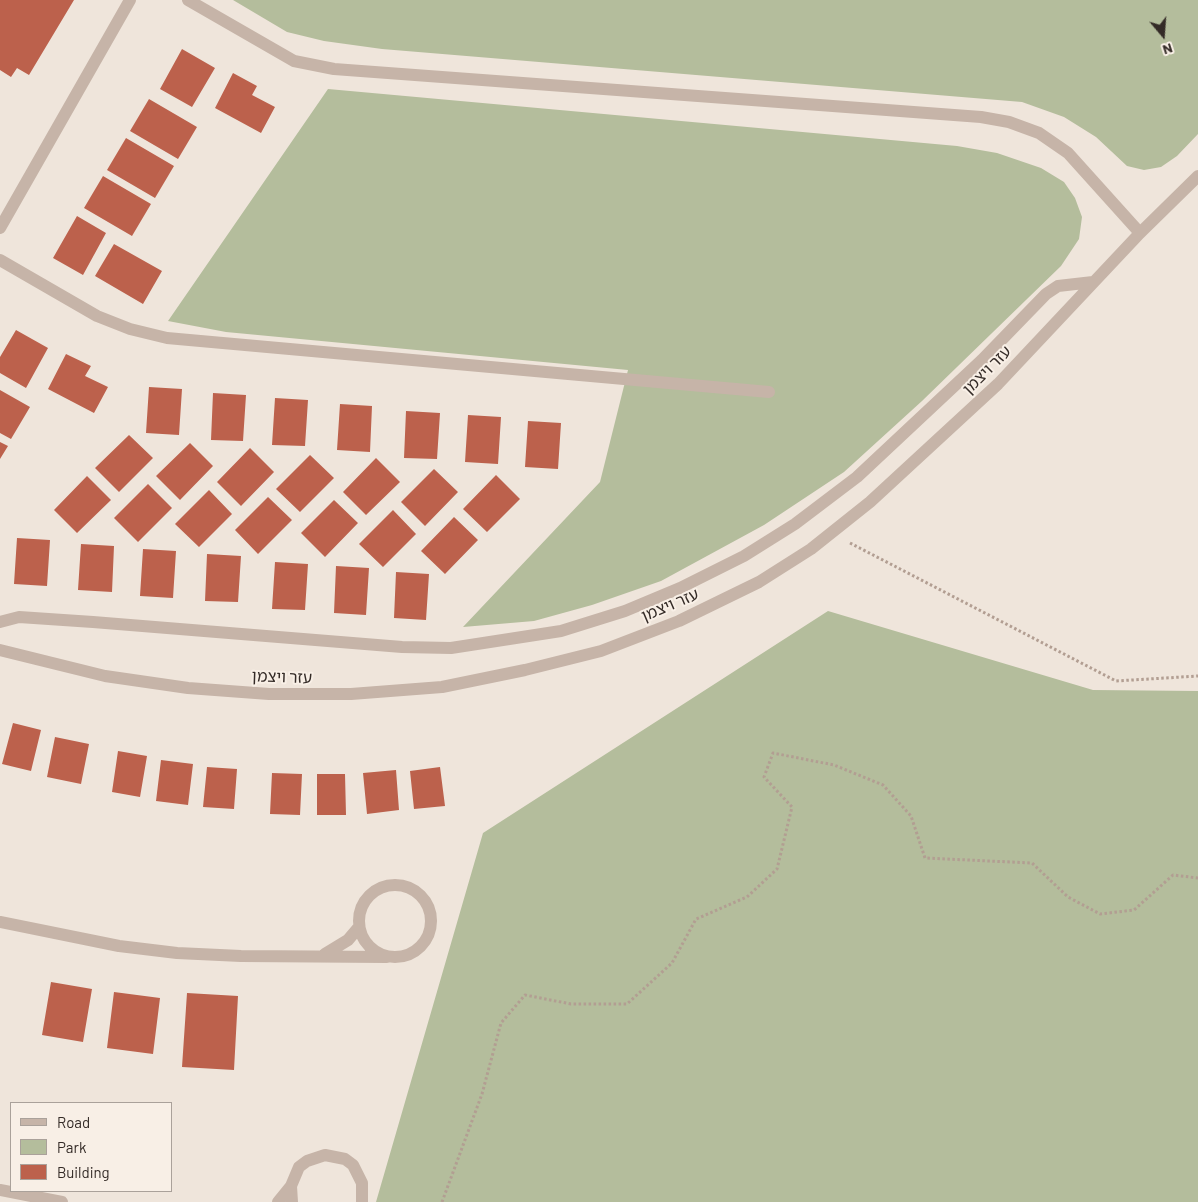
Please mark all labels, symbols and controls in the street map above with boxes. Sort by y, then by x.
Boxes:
north arrow [1138,10,1188,60]
text: N [1161,40,1175,59]
street label: עזר ויצמן [959,342,1015,398]
street label: עזר ויצמן [638,584,702,626]
street label: עזר ויצמן [251,666,313,688]
legend [10,1102,172,1192]
text: Road [57,1113,90,1131]
text: Park [57,1138,86,1156]
text: Building [57,1163,110,1181]

